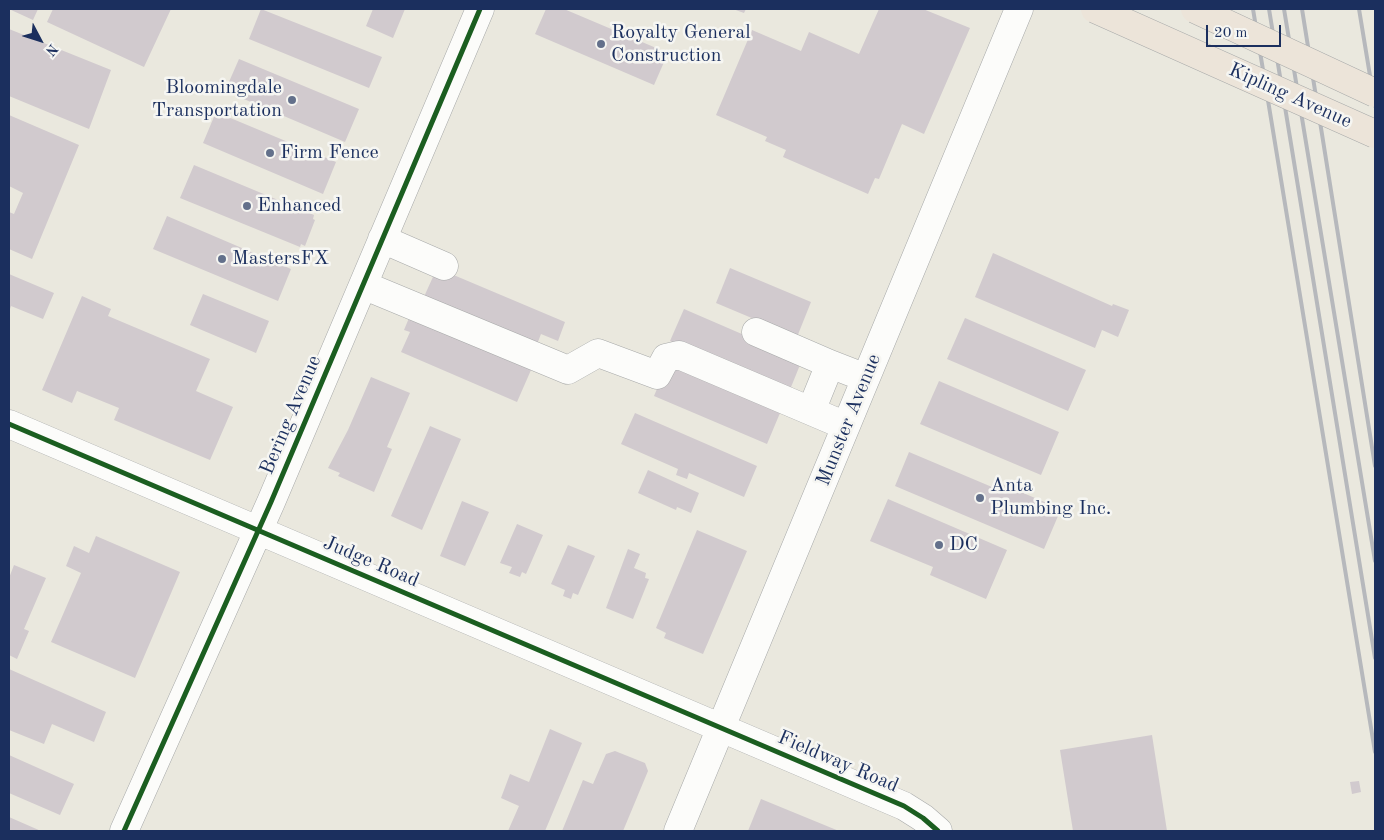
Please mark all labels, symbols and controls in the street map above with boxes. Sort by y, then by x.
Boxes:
north arrow [15,15,65,65]
scale bar [1209,15,1284,47]
place label: Royalty General Construction [611,21,751,68]
text: 20 m [1214,26,1248,41]
marker: Royalty General Construction [595,38,607,50]
text: N [43,41,60,58]
street label: Kipling Avenue [1225,58,1355,134]
place label: Bloomingdale Transportation [152,76,282,123]
marker: Bloomingdale Transportation [286,94,298,106]
place label: Firm Fence [280,141,379,165]
marker: Firm Fence [264,147,276,159]
place label: Enhanced [257,194,342,218]
marker: Enhanced [241,200,253,212]
place label: MastersFX [232,247,329,271]
marker: MastersFX [216,253,228,265]
street label: Munster Avenue [812,350,886,490]
street label: Bering Avenue [255,352,327,478]
place label: Anta Plumbing Inc. [990,474,1111,521]
marker: Anta Plumbing Inc. [974,492,986,504]
street label: Judge Road [319,531,423,593]
place label: DC [949,533,978,557]
marker: DC [933,539,945,551]
street label: Fieldway Road [774,726,902,798]

